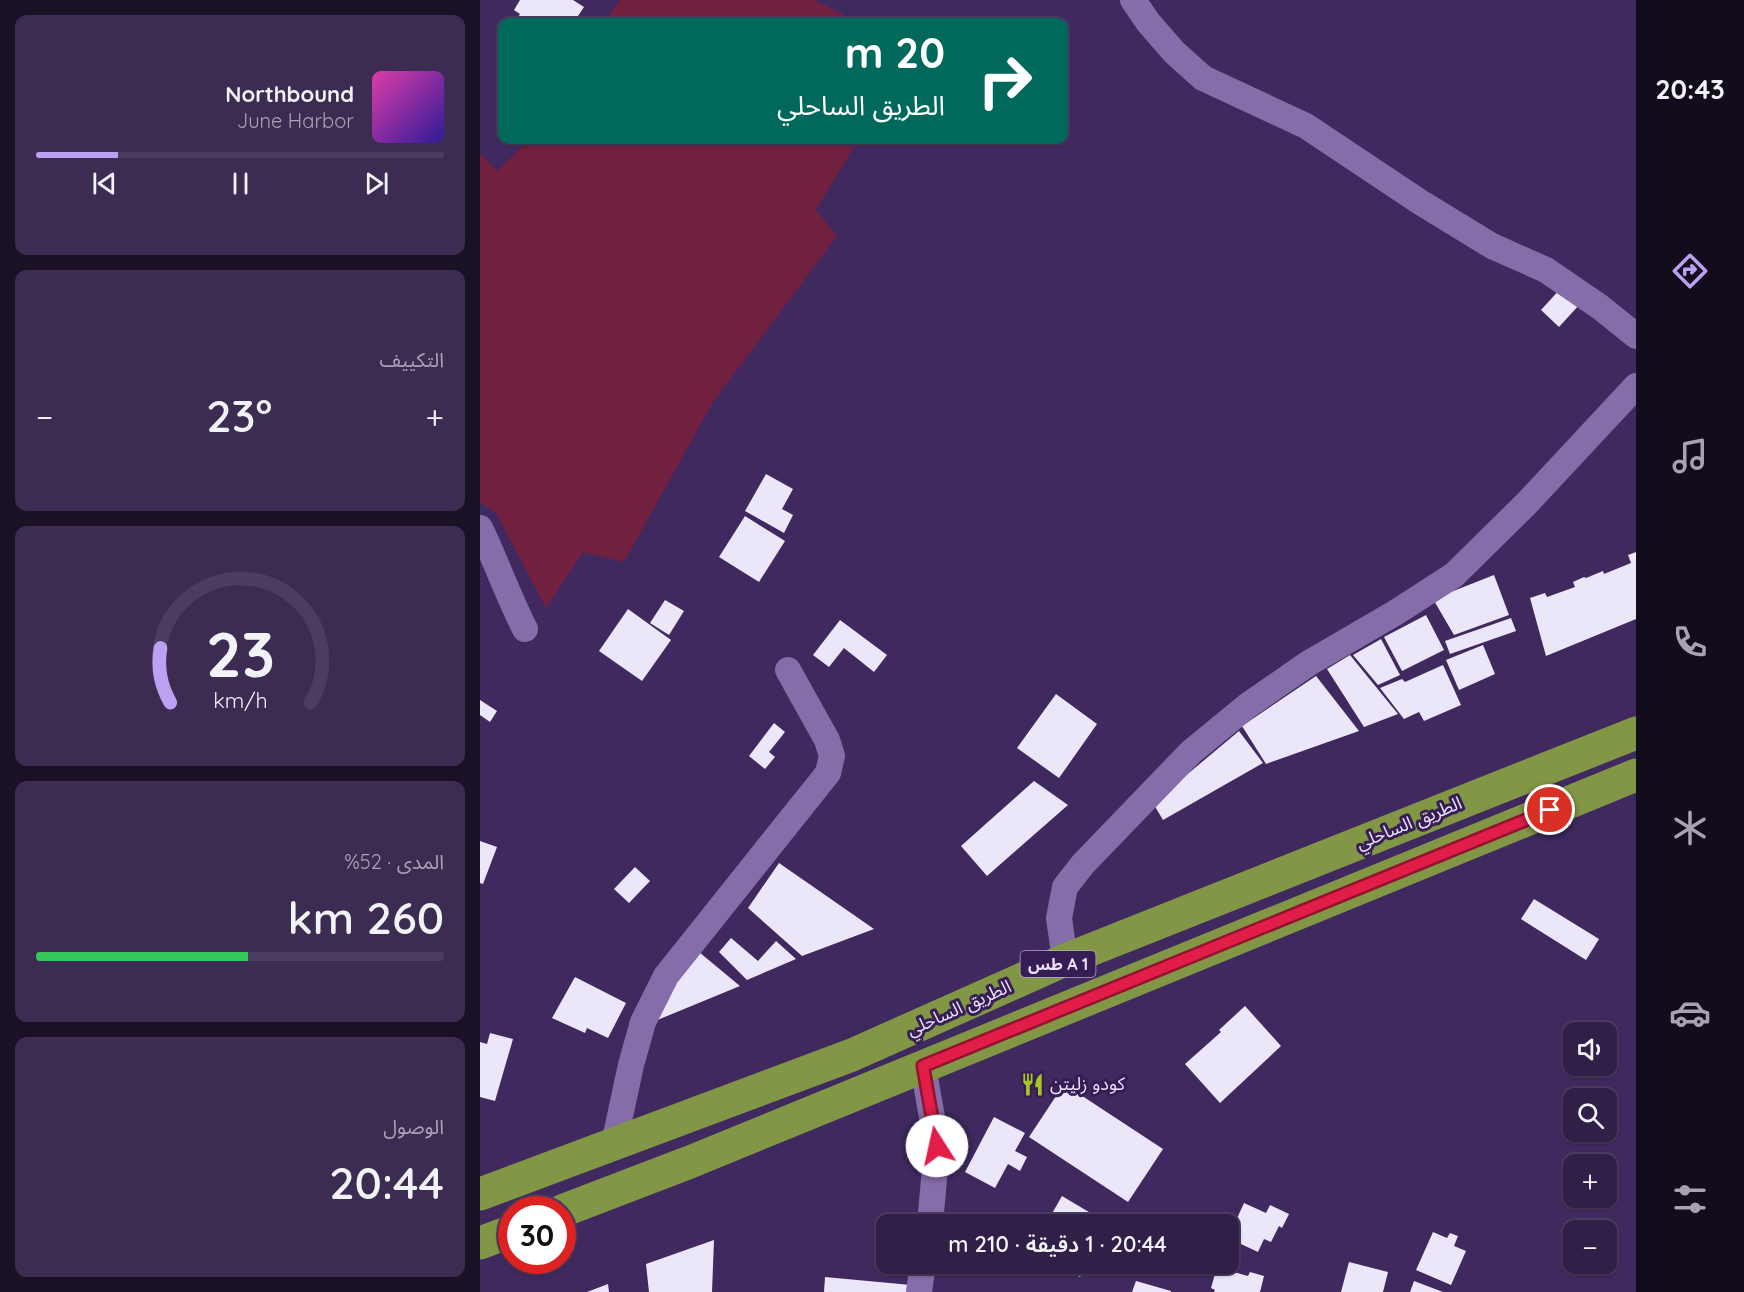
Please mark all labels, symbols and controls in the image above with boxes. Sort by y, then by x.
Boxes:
text: 20 m [845,26,945,79]
icon: right [966,42,1044,120]
text: 20:43 [1655,72,1725,106]
text: Northbound [225,80,354,108]
text: الطريق الساحلي [777,88,945,122]
text: June Harbor [237,108,354,133]
icon: previous [88,167,121,200]
icon: pause [224,167,257,200]
icon: next [360,167,393,200]
icon: directions [1669,250,1711,292]
text: التكييف [380,347,444,372]
text: 23° [206,387,272,443]
text: − [36,396,53,437]
text: + [425,396,444,437]
icon: music [1669,435,1711,477]
text: 23 [205,615,275,693]
icon: phone [1669,621,1711,663]
text: km/h [213,687,267,713]
pin [1524,784,1575,835]
street label: الطريق الساحلي [1353,791,1466,856]
icon: arrive [1533,793,1566,826]
icon: climate [1669,807,1711,849]
text: المدى · 52% [344,849,444,874]
text: 260 km [288,889,444,945]
road number: طس A 1 [1020,951,1096,977]
street label: الطريق الساحلي [903,974,1015,1043]
icon: car [1669,992,1711,1034]
map controls [1563,1022,1617,1274]
button: sound [1563,1022,1617,1076]
restaurant icon: كودو زليتن [1019,1071,1045,1097]
place label: كودو زليتن [1050,1072,1125,1095]
button: search [1563,1088,1617,1142]
text: الوصول [383,1114,444,1139]
position arrow [905,1114,969,1178]
text: 20:44 [329,1154,444,1210]
button: + [1563,1154,1617,1208]
icon: filters [1669,1178,1711,1220]
speed limit sign: 30 [498,1196,576,1274]
button: − [1563,1220,1617,1274]
text: 20:44 · 1 دقيقة · 210 m [948,1230,1167,1258]

